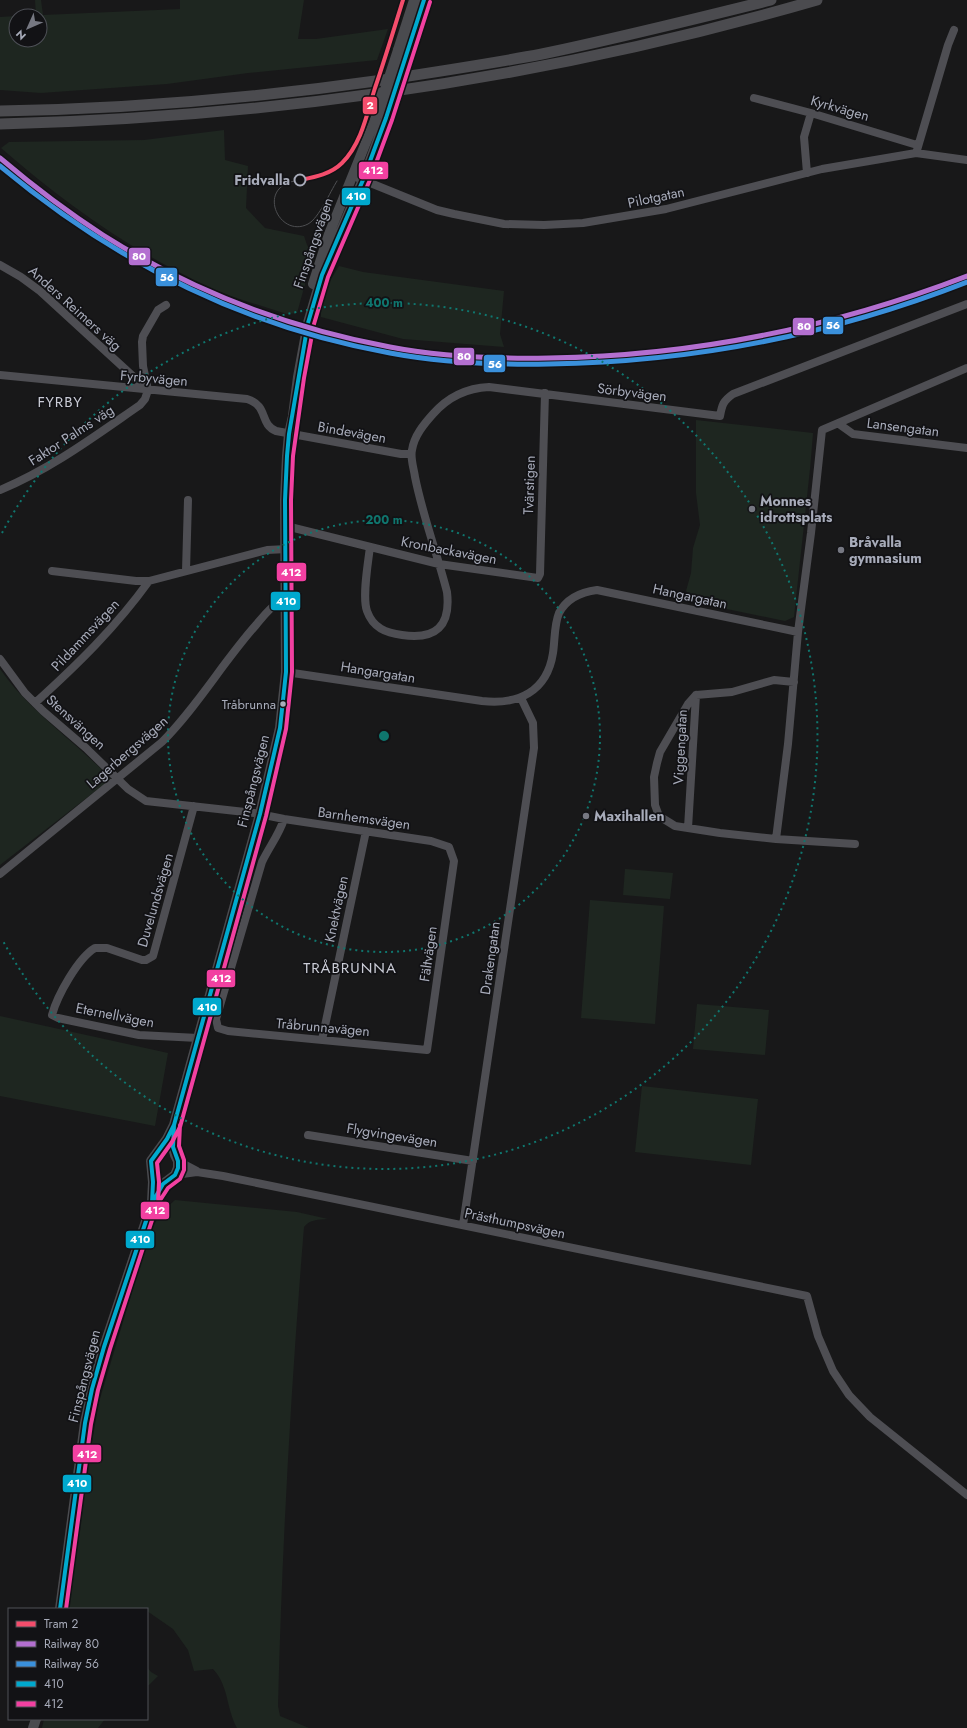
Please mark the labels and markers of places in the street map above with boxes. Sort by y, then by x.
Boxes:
place label: Fridvalla [234,170,290,190]
marker: Fridvalla [293,173,307,187]
place label: Monnes idrottsplats [760,491,833,527]
marker: Monnes idrottsplats [747,504,757,514]
place label: Bråvalla gymnasium [849,532,922,568]
marker: Bråvalla gymnasium [836,545,846,555]
place label: Tråbrunna [222,695,276,714]
marker: Tråbrunna [278,699,288,709]
centre of rings [377,729,391,743]
place label: Maxihallen [594,806,664,826]
marker: Maxihallen [581,811,591,821]

